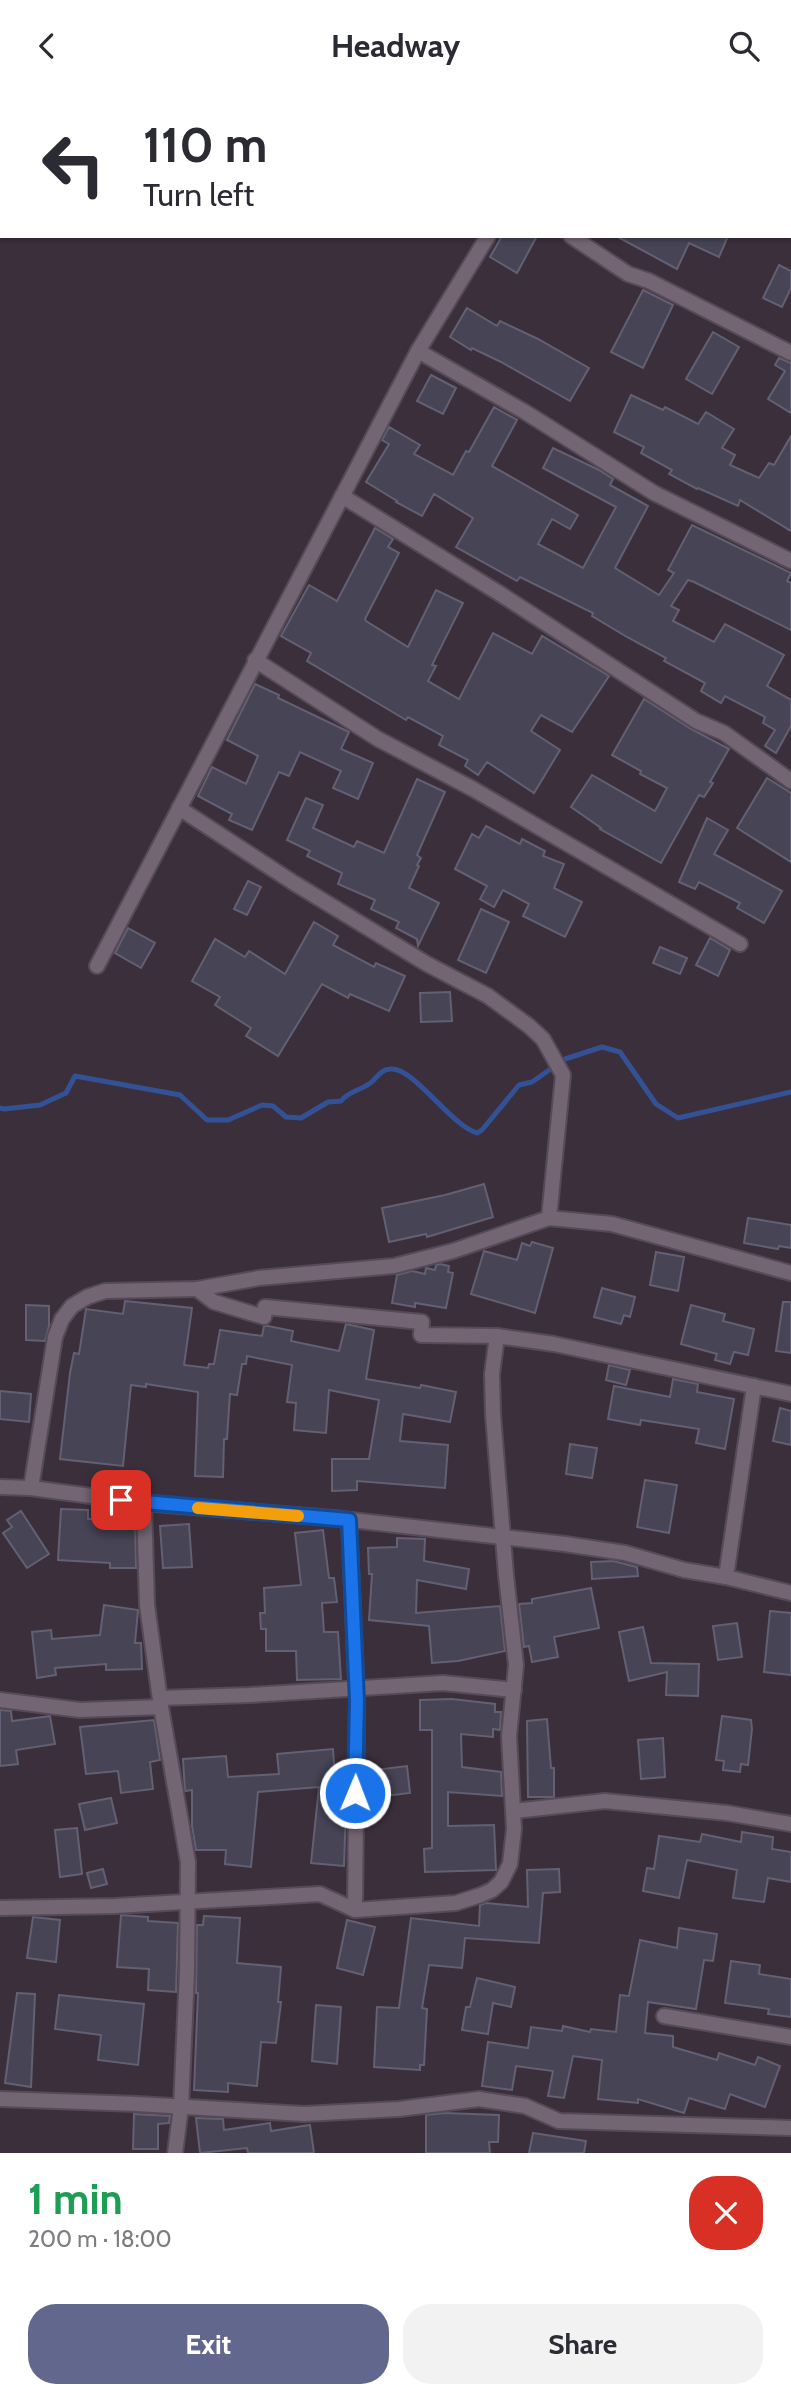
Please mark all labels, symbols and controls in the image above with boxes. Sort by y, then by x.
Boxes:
text: Headway [331,26,460,65]
icon: back [28,27,66,65]
icon: search [725,27,763,65]
text: 110 m [143,115,267,174]
icon: left [28,119,119,210]
text: Turn left [143,175,254,214]
pin [91,1470,151,1530]
icon: arrive [102,1481,140,1519]
position arrow [318,1756,392,1830]
text: 1 min [28,2173,123,2225]
button: close [689,2176,763,2250]
text: 200 m · 18:00 [28,2225,172,2253]
button: Exit [28,2304,389,2384]
button: Share [403,2304,763,2384]

